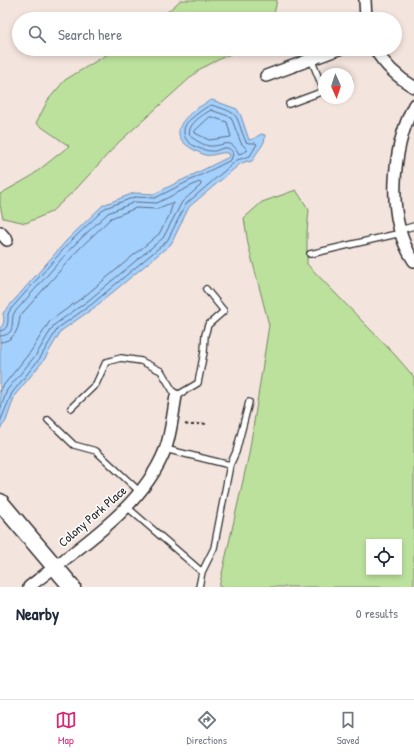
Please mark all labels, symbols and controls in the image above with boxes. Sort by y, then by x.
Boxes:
search box [12,12,402,56]
icon: search [26,23,48,45]
text: Search here [58,24,122,45]
north arrow [318,68,354,104]
street label: Colony Park Place [54,481,130,551]
map controls [366,539,402,575]
button: locate [366,539,402,575]
text: Nearby [16,602,59,625]
text: 0 results [356,604,398,622]
tab: Map [55,709,77,747]
tab: Directions [187,709,227,747]
tab: Saved [337,709,359,747]

